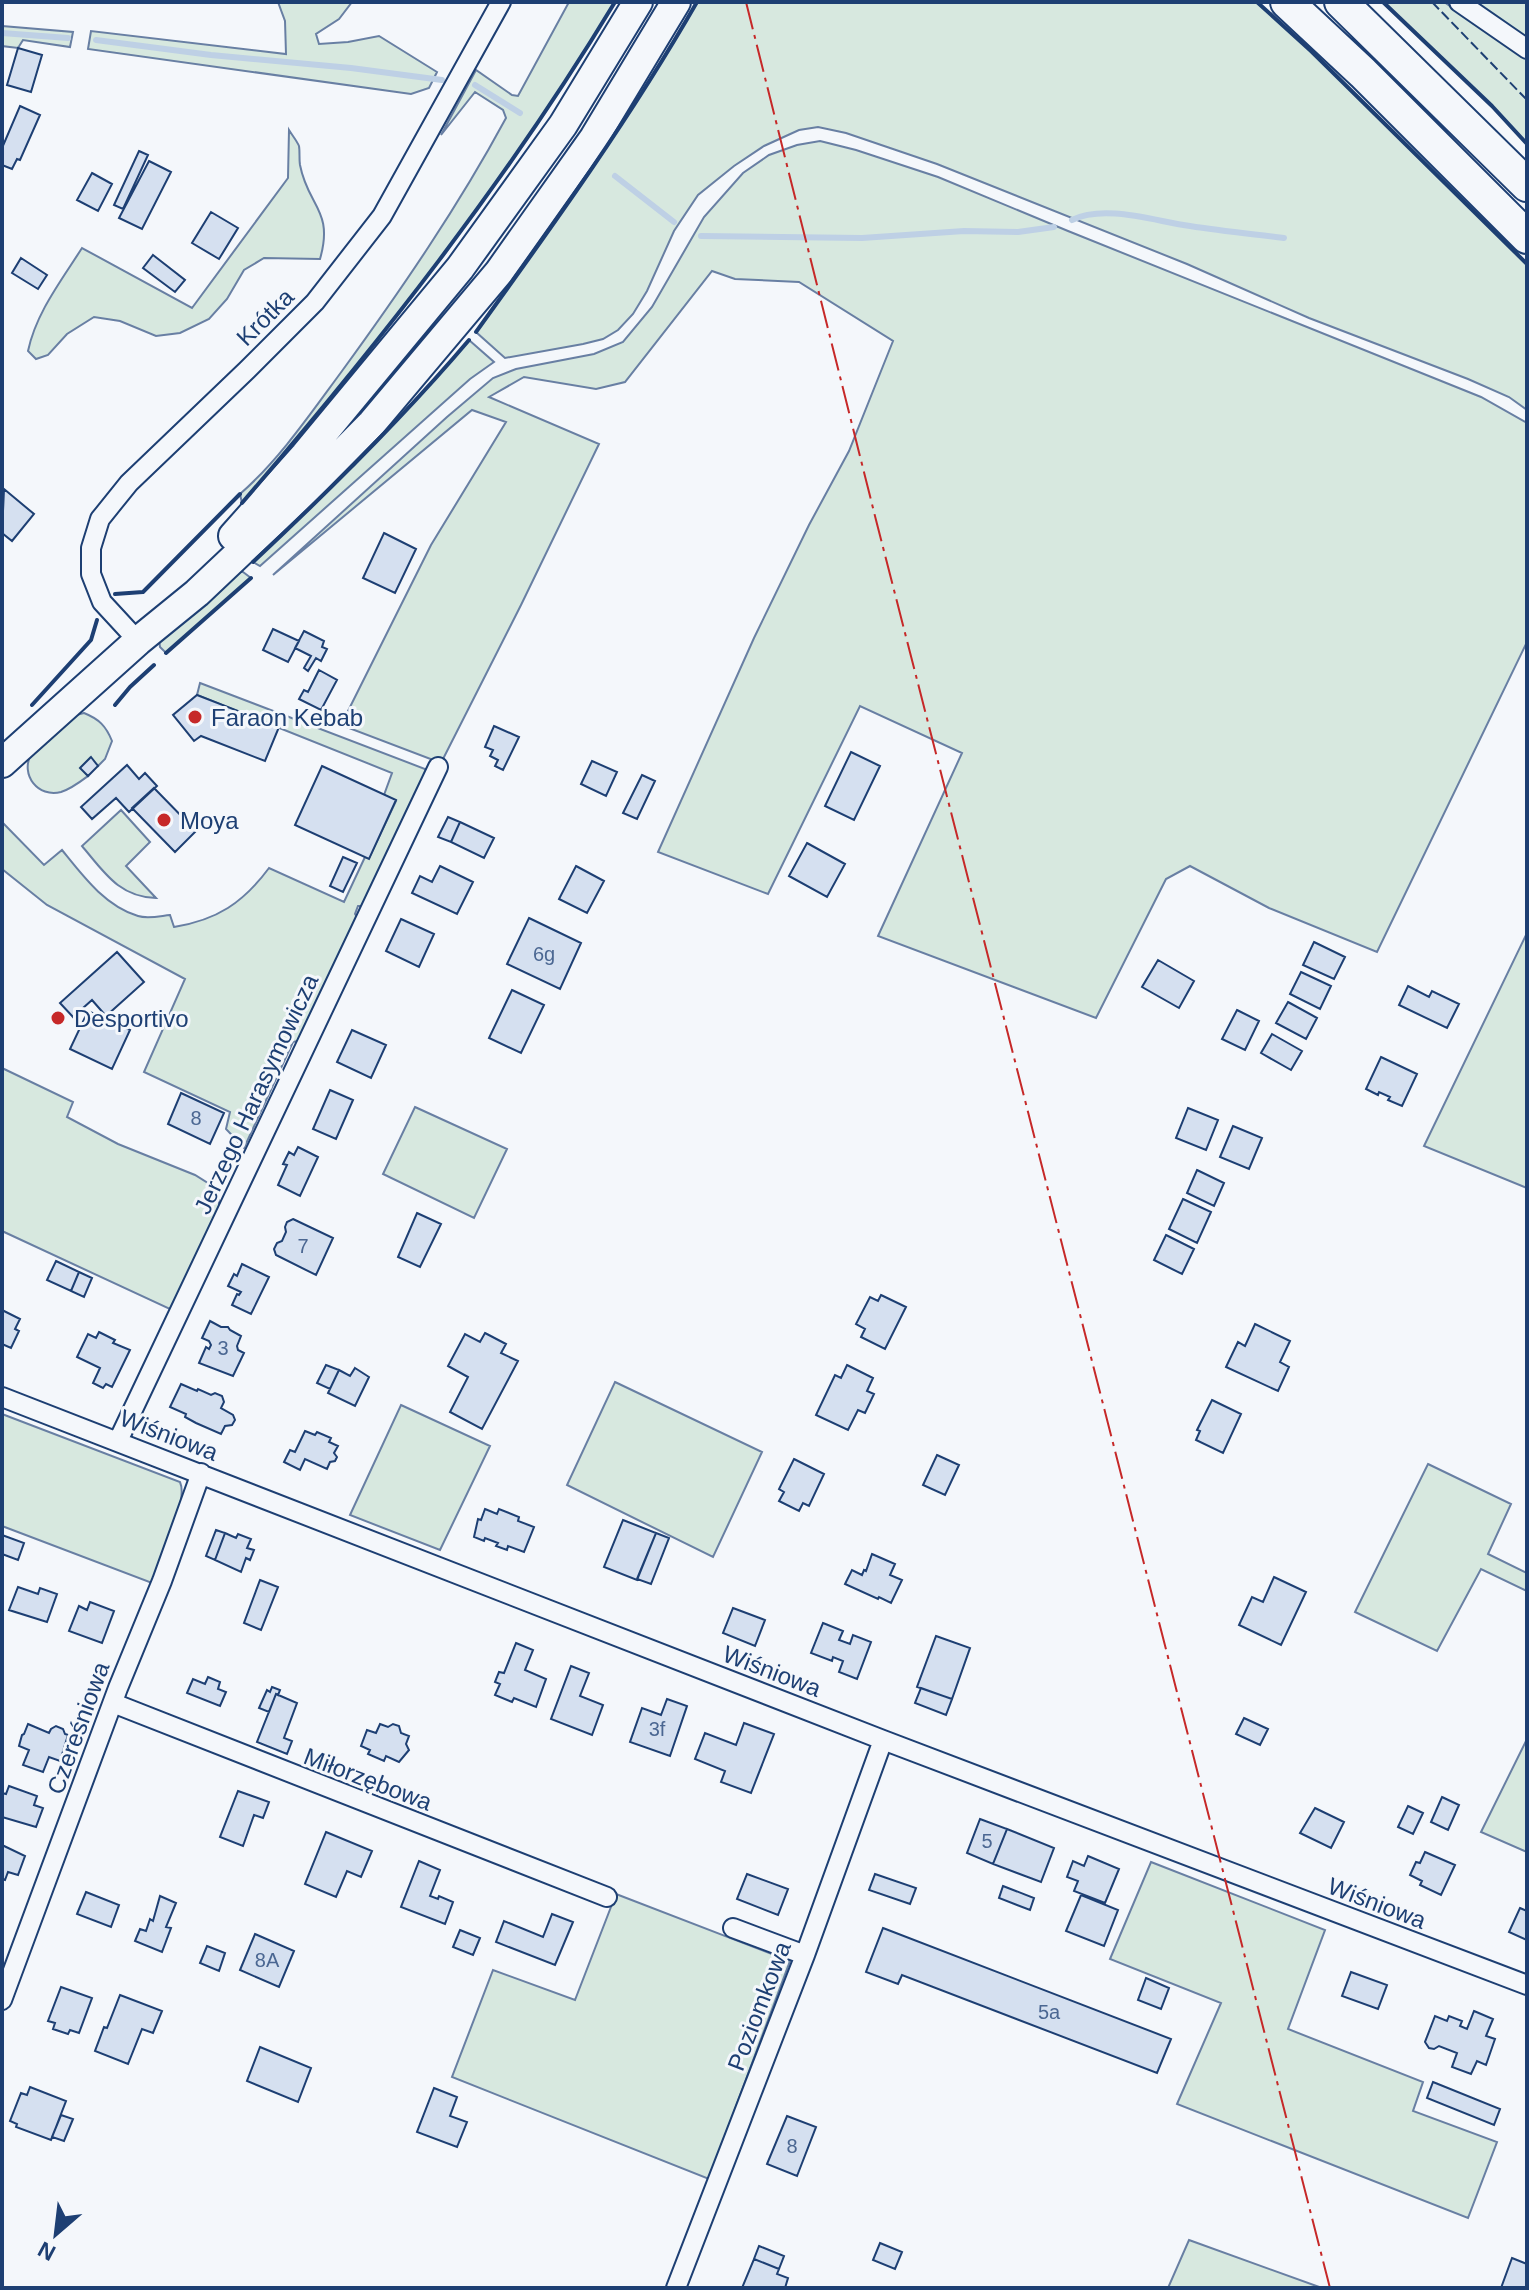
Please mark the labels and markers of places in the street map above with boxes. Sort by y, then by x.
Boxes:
place label: Faraon Kebab [211,704,363,731]
marker: Faraon Kebab [186,708,204,726]
place label: Moya [180,807,239,834]
marker: Moya [155,811,173,829]
place label: Desportivo [74,1005,189,1032]
marker: Desportivo [49,1009,67,1027]

